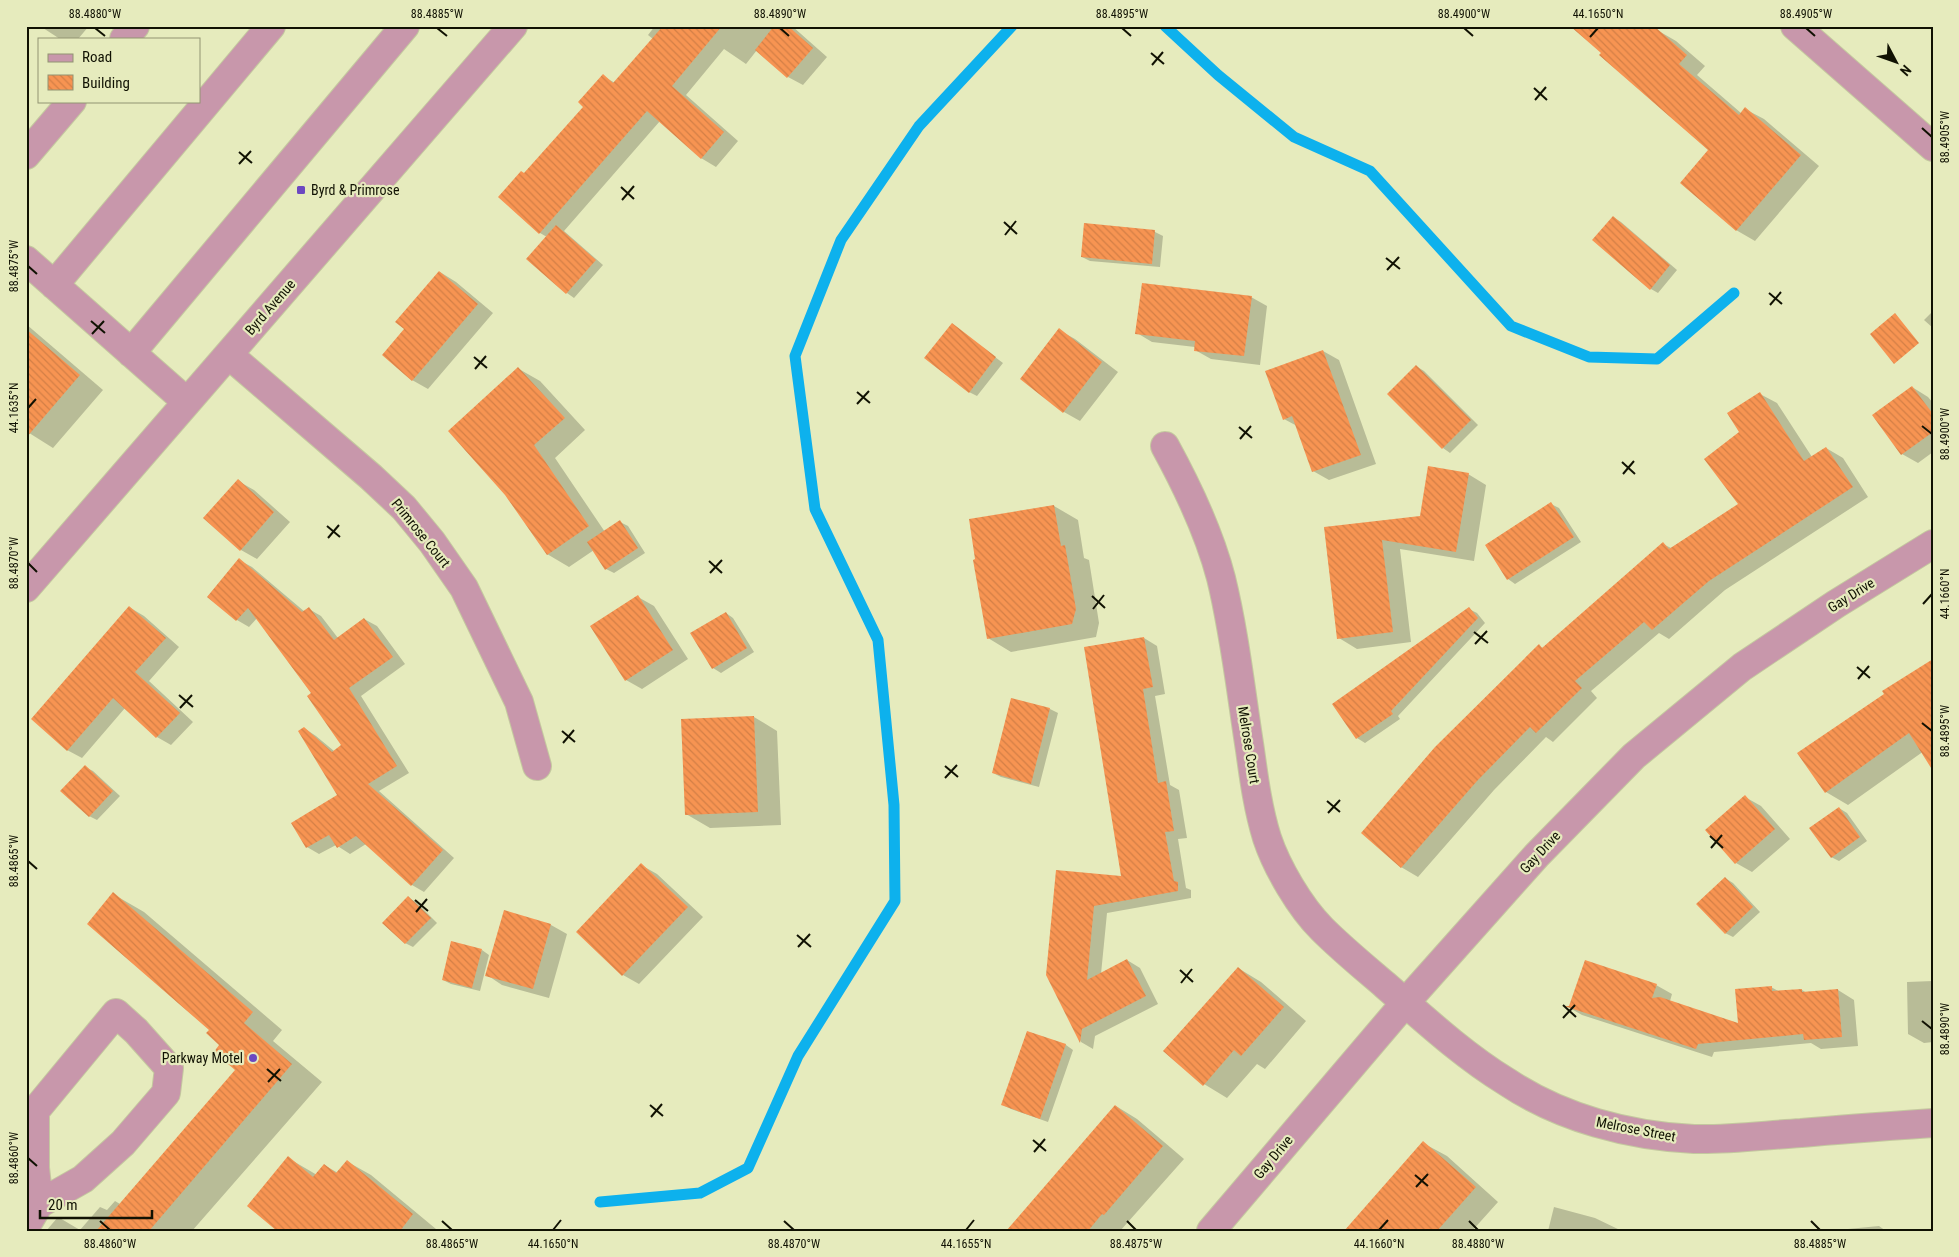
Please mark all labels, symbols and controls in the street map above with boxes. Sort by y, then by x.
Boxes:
text: 88.4880°W [69,7,121,21]
text: 88.4885°W [411,7,463,21]
text: 88.4890°W [754,7,806,21]
text: 88.4895°W [1096,7,1148,21]
text: 88.4900°W [1438,7,1490,21]
text: 44.1650°N [1573,7,1623,21]
text: 88.4905°W [1780,7,1832,21]
legend [38,38,200,102]
north arrow [1872,38,1922,88]
text: Road [82,48,112,66]
text: N [1897,62,1915,79]
text: Building [82,74,130,92]
text: 88.4905°W [1938,111,1952,163]
place label: Byrd & Primrose [311,182,400,198]
marker: Byrd & Primrose [295,184,307,196]
text: 88.4875°W [7,240,21,292]
street label: Byrd Avenue [242,276,299,338]
text: 44.1635°N [7,383,21,433]
text: 88.4900°W [1938,408,1952,460]
street label: Primrose Court [388,495,454,571]
text: 88.4870°W [7,537,21,589]
text: 44.1660°N [1938,569,1952,619]
street label: Gay Drive [1825,574,1878,616]
street label: Melrose Court [1235,705,1263,785]
text: 88.4895°W [1938,705,1952,757]
street label: Gay Drive [1516,827,1564,876]
text: 88.4865°W [7,835,21,887]
text: 88.4890°W [1938,1003,1952,1055]
place label: Parkway Motel [162,1050,243,1066]
marker: Parkway Motel [247,1052,259,1064]
street label: Melrose Street [1595,1113,1677,1145]
text: 88.4860°W [7,1132,21,1184]
street label: Gay Drive [1250,1132,1296,1182]
scale bar [40,1187,152,1219]
text: 20 m [48,1196,78,1214]
text: 88.4860°W [84,1237,136,1251]
text: 88.4865°W [426,1237,478,1251]
text: 44.1650°N [528,1237,578,1251]
text: 88.4870°W [768,1237,820,1251]
text: 44.1655°N [941,1237,991,1251]
text: 88.4875°W [1110,1237,1162,1251]
text: 44.1660°N [1354,1237,1404,1251]
text: 88.4880°W [1452,1237,1504,1251]
text: 88.4885°W [1794,1237,1846,1251]

